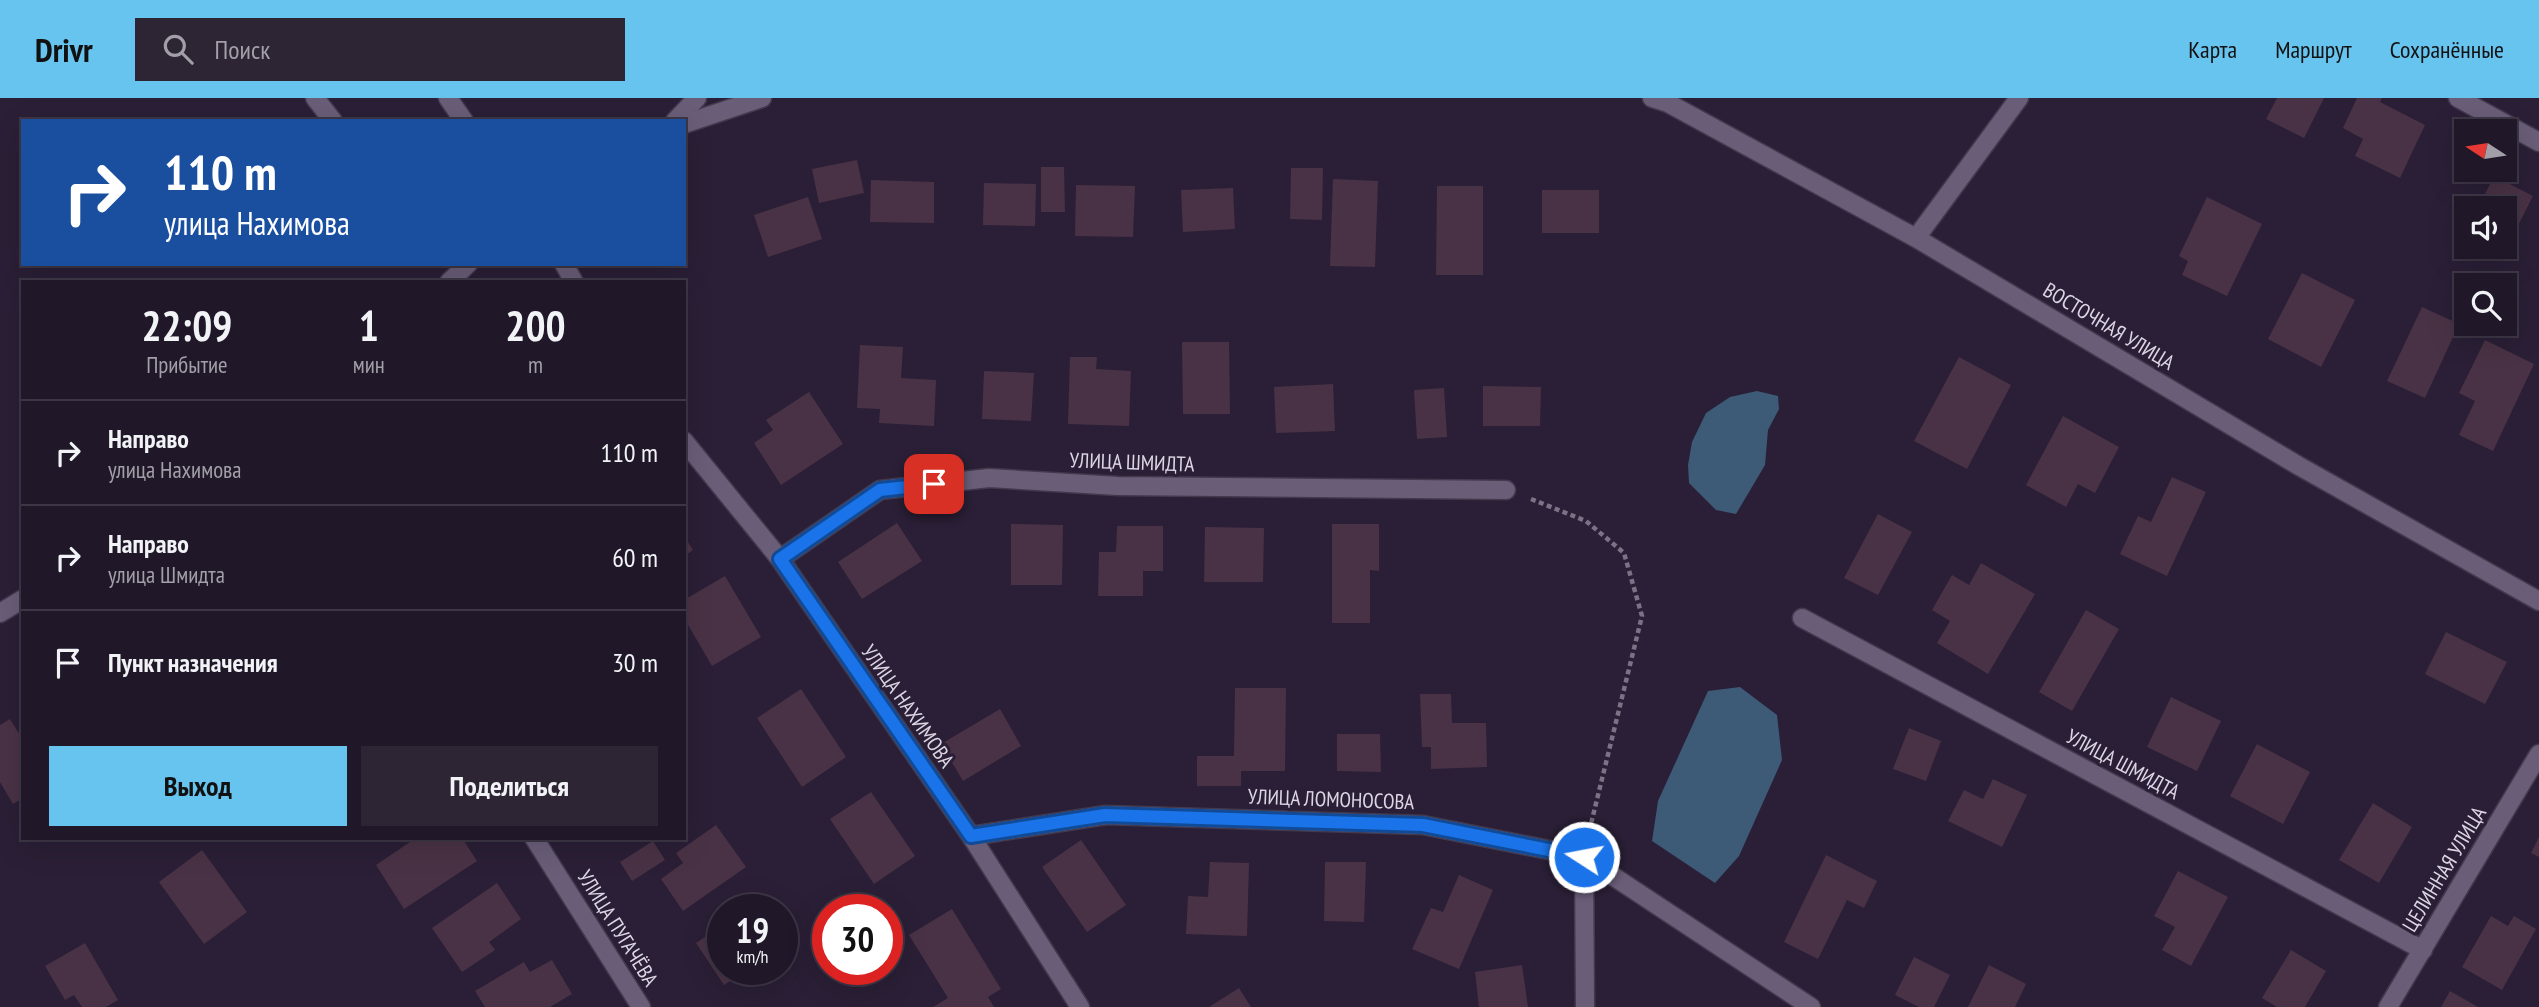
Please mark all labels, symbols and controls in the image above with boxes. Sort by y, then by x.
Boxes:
search box [135,18,625,81]
text: Drivr [35,28,93,71]
icon: search [159,30,197,68]
text: Поиск [215,33,270,66]
text: Карта [2188,34,2237,65]
text: Маршрут [2275,34,2352,65]
text: Сохранённые [2390,34,2504,65]
north arrow [2454,119,2516,182]
map controls [2454,119,2517,336]
text: 110 m [164,140,277,204]
icon: right [49,147,140,238]
button: sound [2454,196,2517,259]
text: улица Нахимова [164,202,350,244]
button: search [2454,273,2517,336]
street label: ВОСТОЧНАЯ УЛИЦА [2038,276,2180,376]
text: 22:09 [141,298,232,353]
text: 1 [359,298,379,353]
text: 200 [505,298,566,353]
text: Прибытие [146,350,228,379]
text: мин [353,350,385,379]
text: m [528,350,543,379]
text: Направо [108,422,189,455]
icon: right [49,434,87,472]
text: 110 m [600,436,658,469]
street label: УЛИЦА ШМИДТА [1069,446,1195,478]
pin [904,454,964,514]
text: улица Нахимова [108,455,242,484]
icon: arrive [915,465,953,503]
text: Направо [108,527,189,560]
icon: right [49,539,87,577]
text: 60 m [612,541,658,574]
text: улица Шмидта [108,560,225,589]
street label: УЛИЦА НАХИМОВА [856,639,960,773]
icon: arrive [49,644,87,682]
text: Пункт назначения [108,646,278,679]
text: 30 m [612,646,658,679]
street label: УЛИЦА ШМИДТА [2062,723,2184,805]
button: Выход [49,746,347,826]
button: Поделиться [361,746,658,826]
street label: УЛИЦА ЛОМОНОСОВА [1247,783,1415,815]
street label: ЦЕЛИННАЯ УЛИЦА [2396,801,2492,937]
position arrow [1547,820,1621,894]
street label: УЛИЦА ПУГАЧЁВА [572,865,664,991]
speed limit sign: 30 [812,894,903,985]
text: 19 [736,907,769,953]
text: km/h [737,945,768,968]

